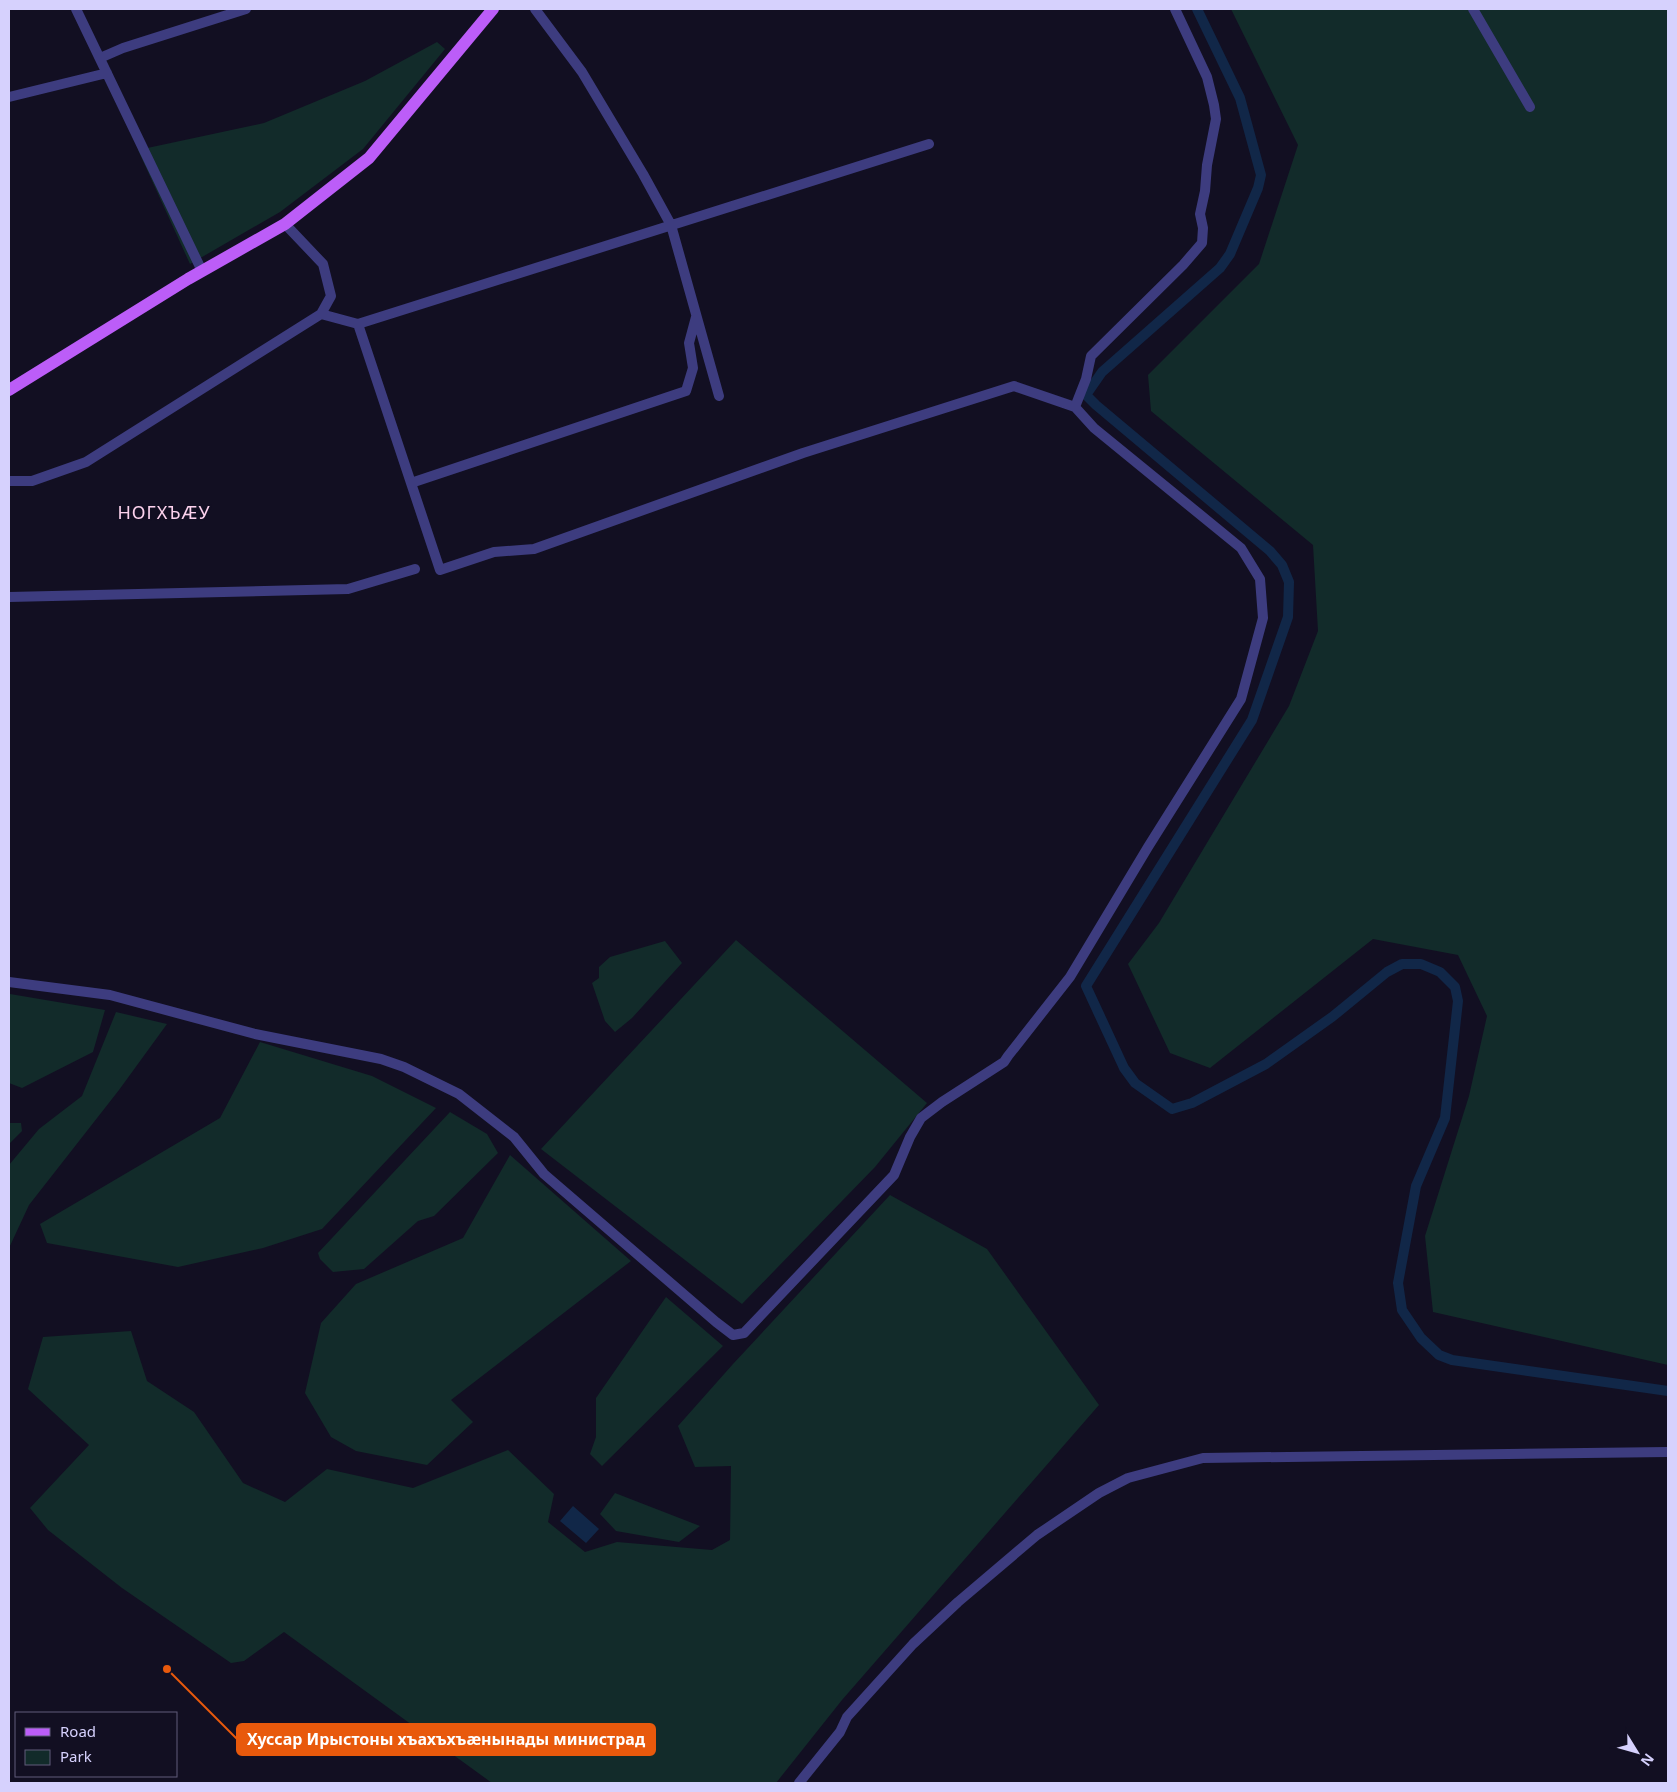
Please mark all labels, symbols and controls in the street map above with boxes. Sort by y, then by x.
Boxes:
district label: НОГХЪÆУ [117,500,211,524]
legend [15,1712,178,1777]
text: Road [60,1721,96,1741]
callout: Хуссар Ирыстоны хъахъхъæнынады министрад [237,1724,655,1755]
north arrow [1612,1727,1662,1777]
text: Хуссар Ирыстоны хъахъхъæнынады министрад [247,1728,646,1750]
text: Park [60,1746,92,1766]
text: N [1637,1750,1659,1770]

